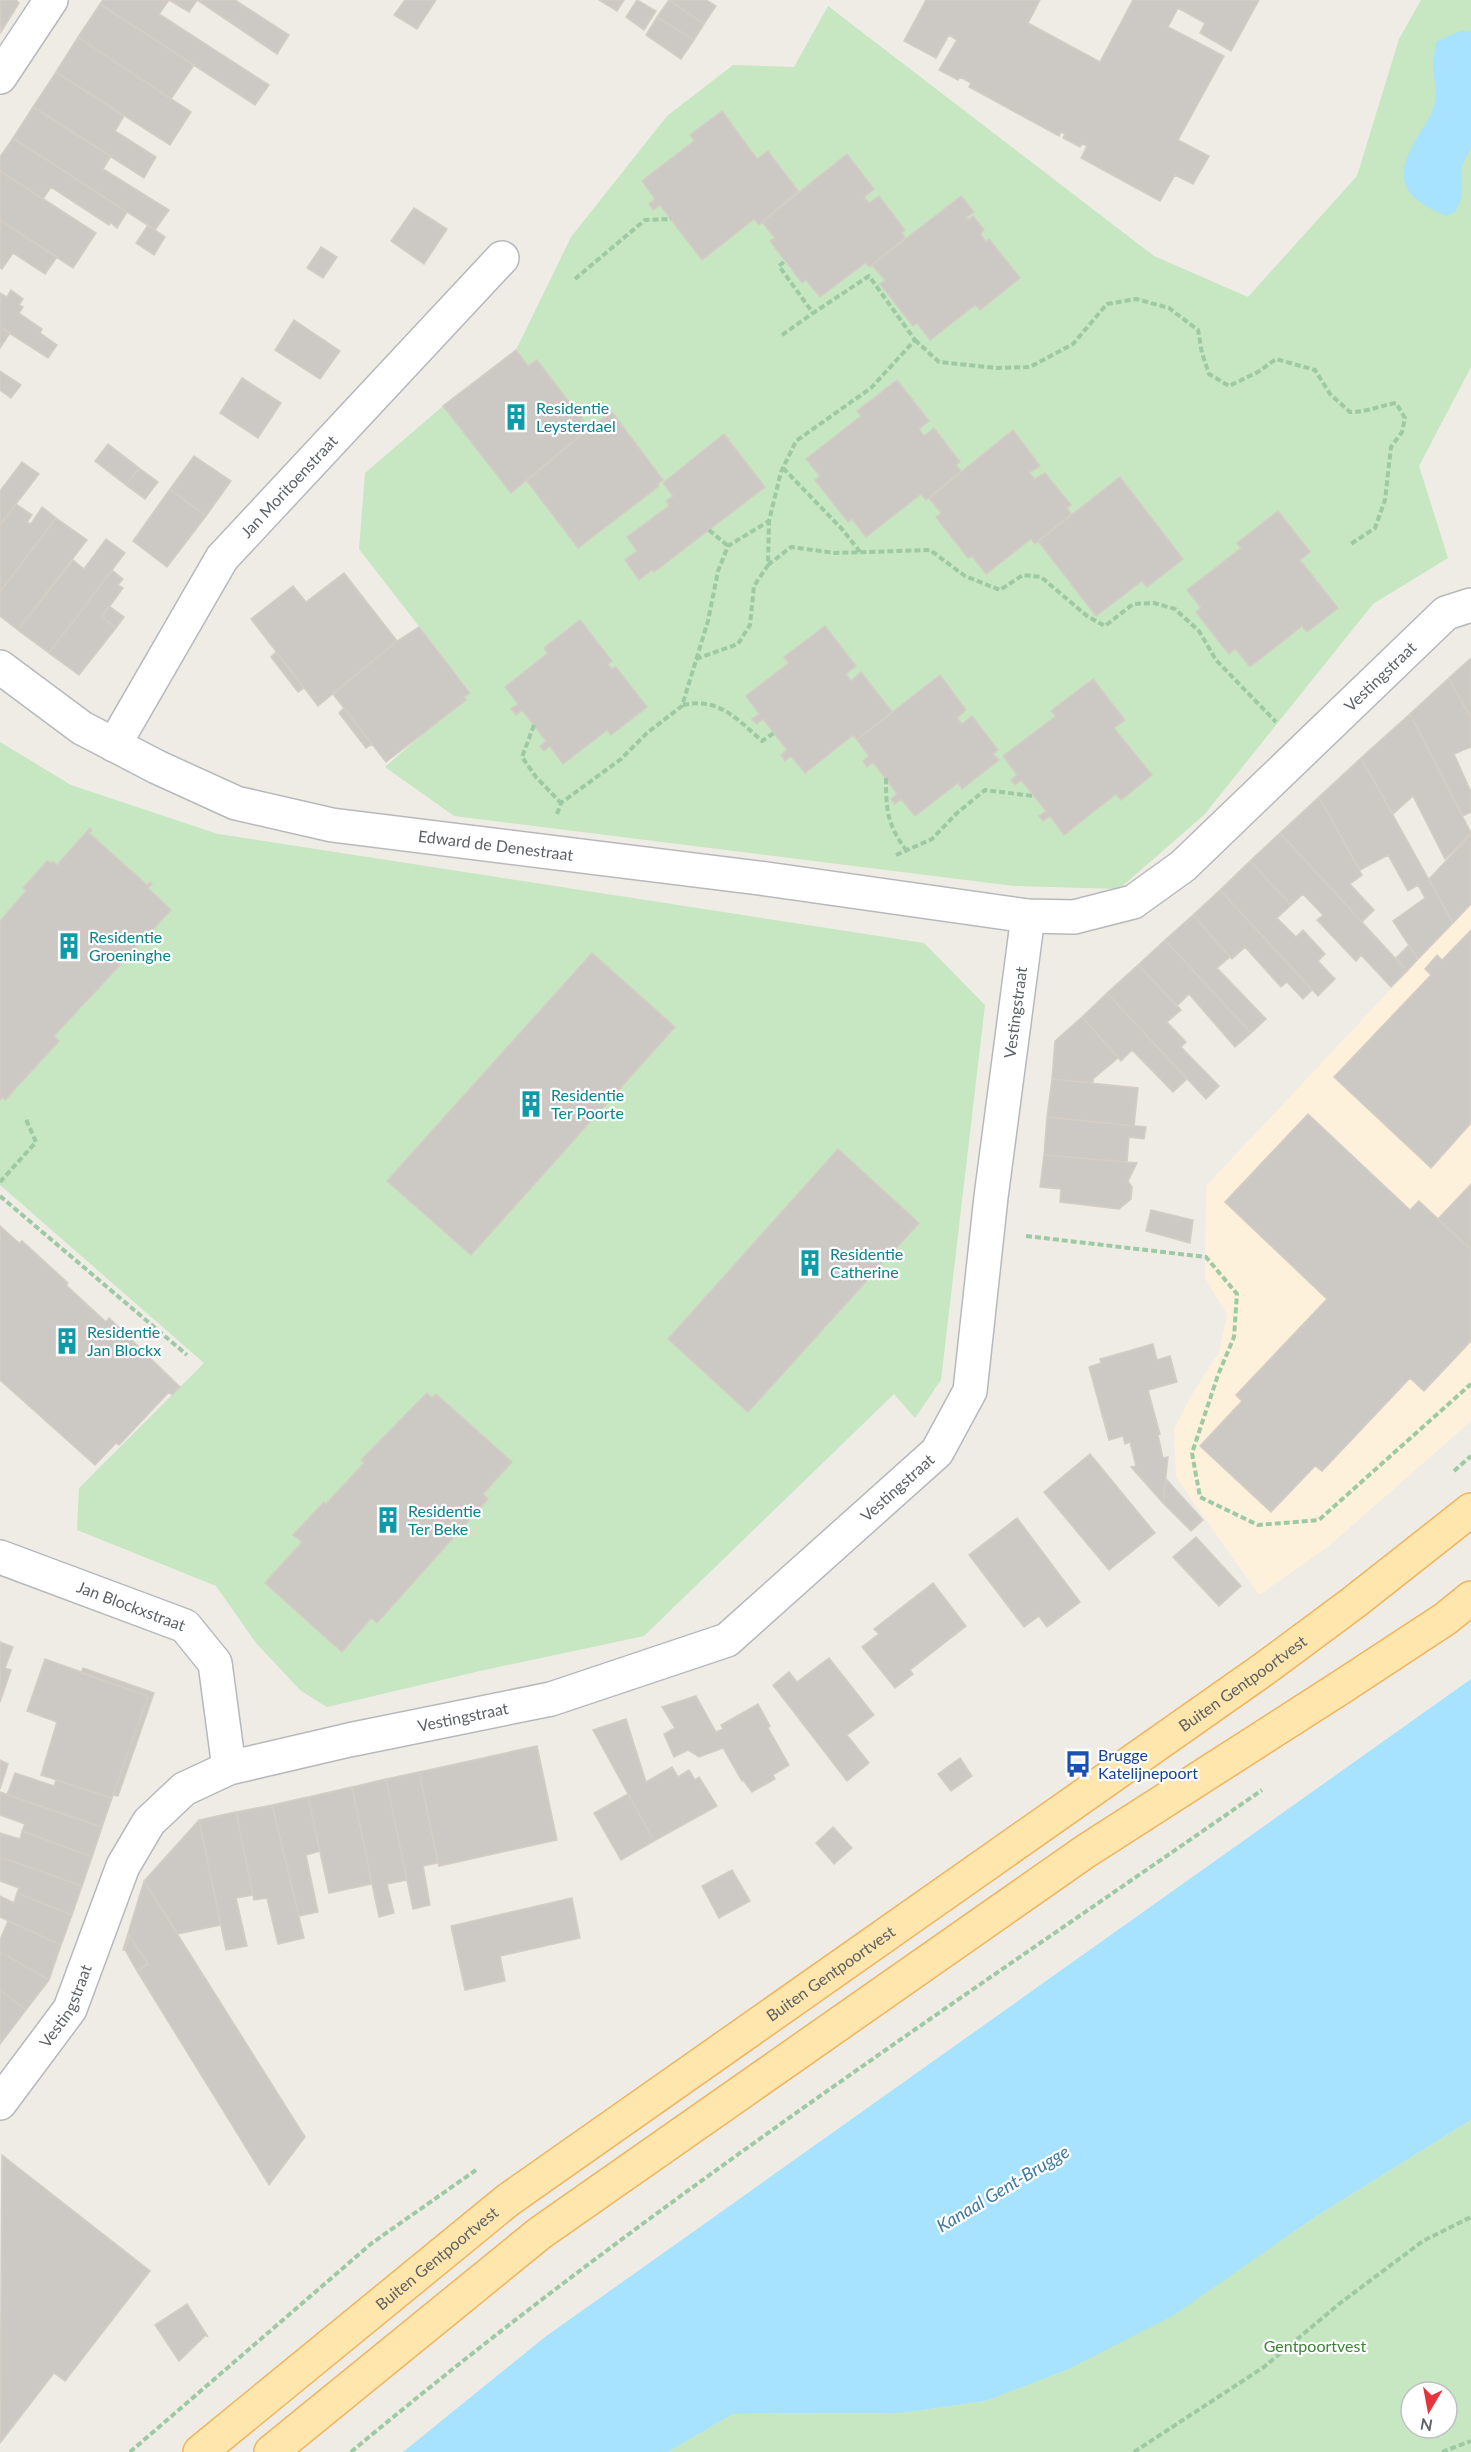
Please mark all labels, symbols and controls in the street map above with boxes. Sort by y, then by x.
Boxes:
place label: Residentie Leysterdael [536,398,616,435]
building icon: Residentie Leysterdael [501,402,531,432]
street label: Jan Moritoenstraat [236,431,341,541]
street label: Vestingstraat [1340,637,1420,715]
street label: Edward de Denestraat [417,826,575,864]
place label: Residentie Groeninghe [89,927,171,964]
building icon: Residentie Groeninghe [54,931,84,961]
street label: Vestingstraat [999,965,1030,1059]
place label: Residentie Ter Poorte [551,1085,624,1122]
building icon: Residentie Ter Poorte [516,1089,546,1119]
place label: Residentie Catherine [830,1244,903,1281]
building icon: Residentie Catherine [795,1248,825,1278]
place label: Residentie Jan Blockx [87,1322,161,1359]
building icon: Residentie Jan Blockx [52,1326,82,1356]
street label: Vestingstraat [856,1449,938,1525]
place label: Residentie Ter Beke [408,1501,481,1538]
building icon: Residentie Ter Beke [373,1505,403,1535]
street label: Jan Blockxstraat [75,1577,188,1634]
street label: Buiten Gentpoortvest [1175,1631,1310,1735]
street label: Vestingstraat [416,1698,510,1735]
place label: Brugge Katelijnepoort [1098,1745,1198,1782]
bus stop icon: Brugge Katelijnepoort [1063,1749,1093,1779]
street label: Buiten Gentpoortvest [762,1921,898,2025]
street label: Vestingstraat [35,1961,95,2051]
water label: Kanaal Gent-Brugge [932,2140,1073,2236]
street label: Buiten Gentpoortvest [371,2202,502,2314]
park label: Gentpoortvest [1264,2336,1366,2355]
north arrow [1399,2380,1459,2440]
text: N [1419,2415,1434,2436]

